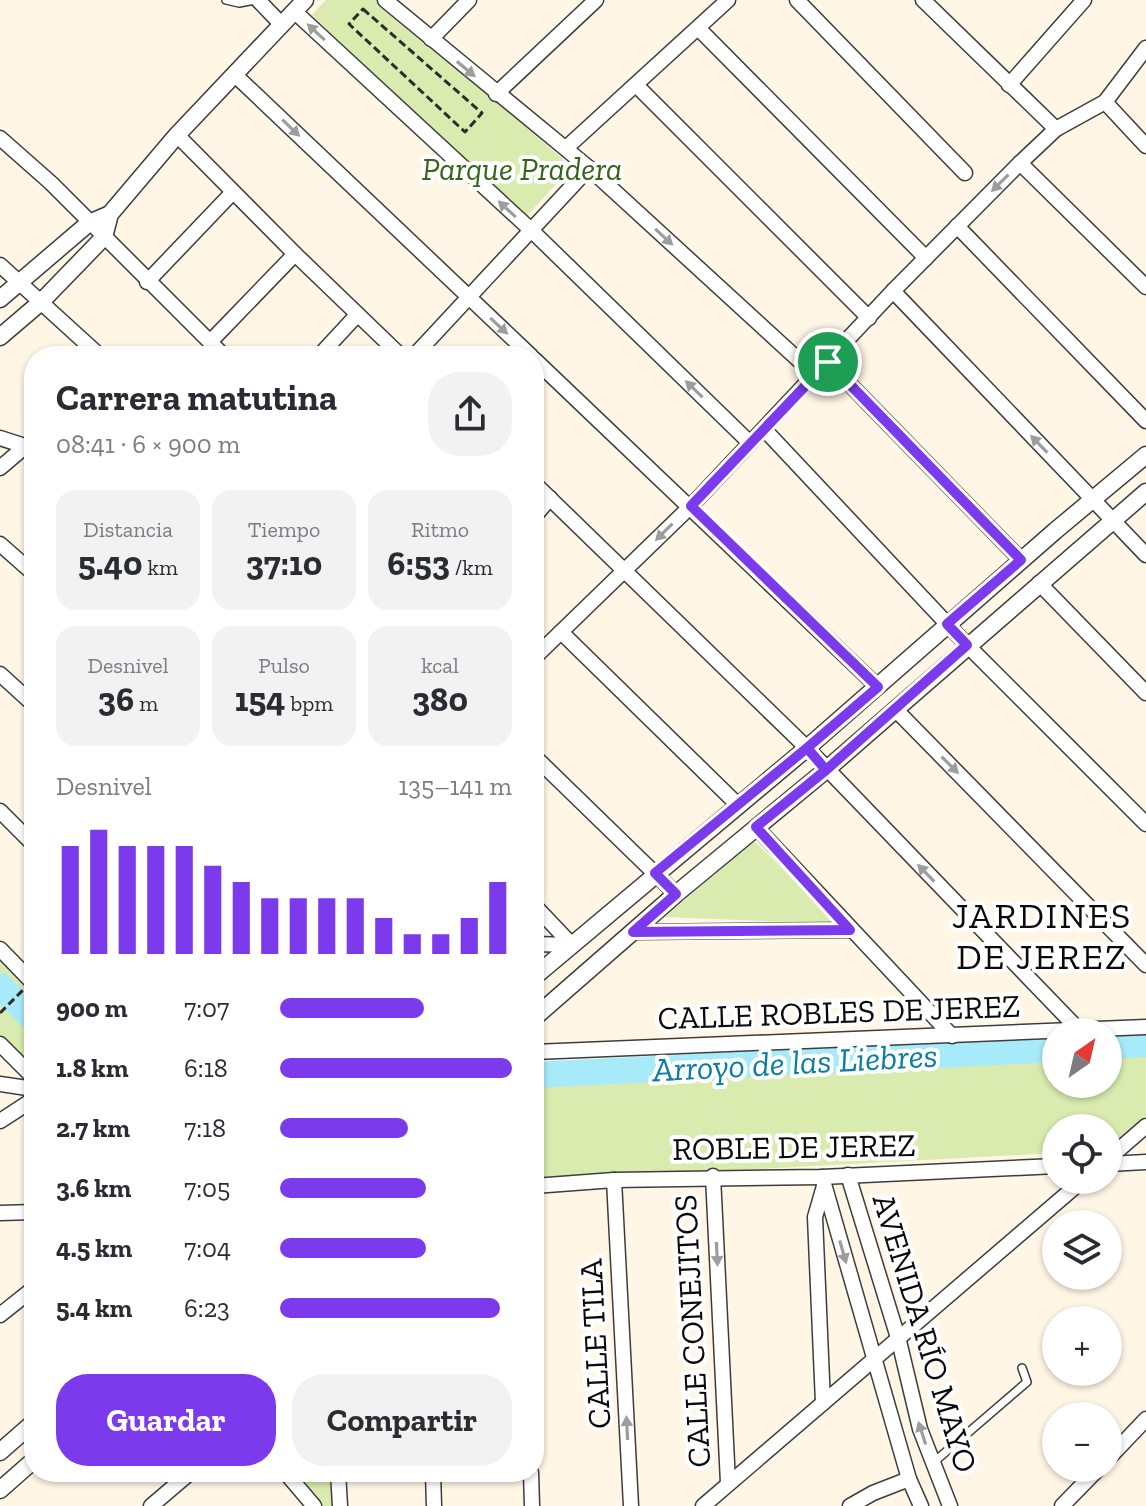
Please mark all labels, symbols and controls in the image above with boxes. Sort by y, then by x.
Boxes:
one-way arrow [307,24,326,42]
one-way arrow [456,60,476,77]
one-way arrow [281,119,300,137]
park label: Parque Pradera [422,150,622,188]
one-way arrow [991,173,1009,192]
one-way arrow [498,200,517,218]
one-way arrow [655,227,674,245]
one-way arrow [490,317,509,335]
pin [794,328,862,396]
icon: arrive [806,340,850,384]
button: share [428,372,512,456]
text: Carrera matutina [56,376,337,419]
one-way arrow [685,380,704,398]
text: 08:41 · 6 × 900 m [56,428,240,460]
one-way arrow [1030,435,1048,454]
text: Distancia [83,516,173,543]
text: Tiempo [248,516,320,543]
text: Ritmo [411,516,469,543]
one-way arrow [655,522,674,541]
text: 5.40 [78,543,143,584]
text: 37:10 [246,543,322,584]
text: 6:53 [387,543,450,584]
text: km [143,554,178,581]
text: /km [450,554,493,581]
text: Desnivel [88,652,168,679]
text: Pulso [258,652,310,679]
text: kcal [421,652,459,679]
text: 36 [98,679,134,720]
text: 154 [235,679,286,720]
text: 380 [412,679,468,720]
text: m [134,690,158,717]
text: bpm [286,690,333,717]
one-way arrow [940,755,958,774]
text: Desnivel [56,770,152,802]
text: 135–141 m [398,770,512,802]
one-way arrow [917,864,936,883]
district label: JARDINES DE JEREZ [952,894,1132,978]
street label: CALLE ROBLES DE JEREZ [657,987,1021,1037]
text: 900 m [56,992,128,1024]
text: 7:07 [184,992,229,1024]
north arrow [1042,1018,1122,1098]
map controls [1042,1018,1122,1482]
water label: Arroyo de las Liebres [650,1035,939,1090]
text: 1.8 km [56,1052,128,1084]
text: 6:18 [184,1052,228,1084]
text: 2.7 km [56,1112,130,1144]
text: 7:18 [184,1112,226,1144]
button: locate [1042,1114,1122,1194]
street label: ROBLE DE JEREZ [672,1126,916,1168]
text: 3.6 km [56,1172,131,1204]
text: 7:05 [184,1172,230,1204]
street label: AVENIDA RÍO MAYO [865,1189,985,1477]
street label: CALLE CONEJITOS [666,1194,718,1468]
button: layers [1042,1210,1122,1290]
text: 4.5 km [56,1232,132,1264]
text: 7:04 [184,1232,231,1264]
one-way arrow [838,1239,850,1264]
one-way arrow [710,1242,723,1267]
street label: CALLE TILA [572,1258,618,1430]
text: 5.4 km [56,1292,132,1324]
text: 6:23 [184,1292,230,1324]
button: + [1042,1306,1122,1386]
button: Guardar [56,1374,276,1466]
button: Compartir [292,1374,512,1466]
button: − [1042,1402,1122,1482]
one-way arrow [620,1415,633,1440]
one-way arrow [915,1421,928,1445]

